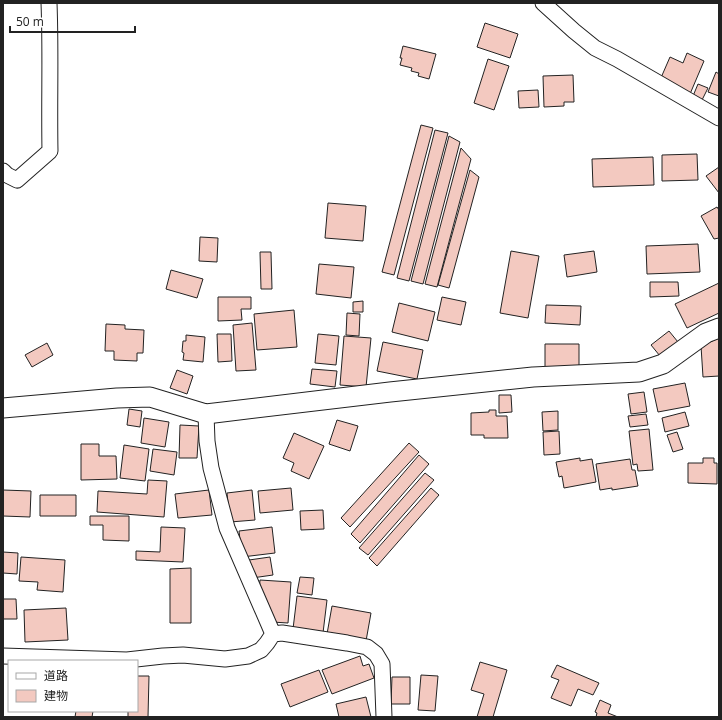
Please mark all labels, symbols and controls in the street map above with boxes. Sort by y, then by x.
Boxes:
scale bar [10,8,135,34]
text: 50 m [16,13,44,30]
legend [8,660,138,712]
text: 道路 [44,667,68,684]
text: 建物 [44,687,68,704]

